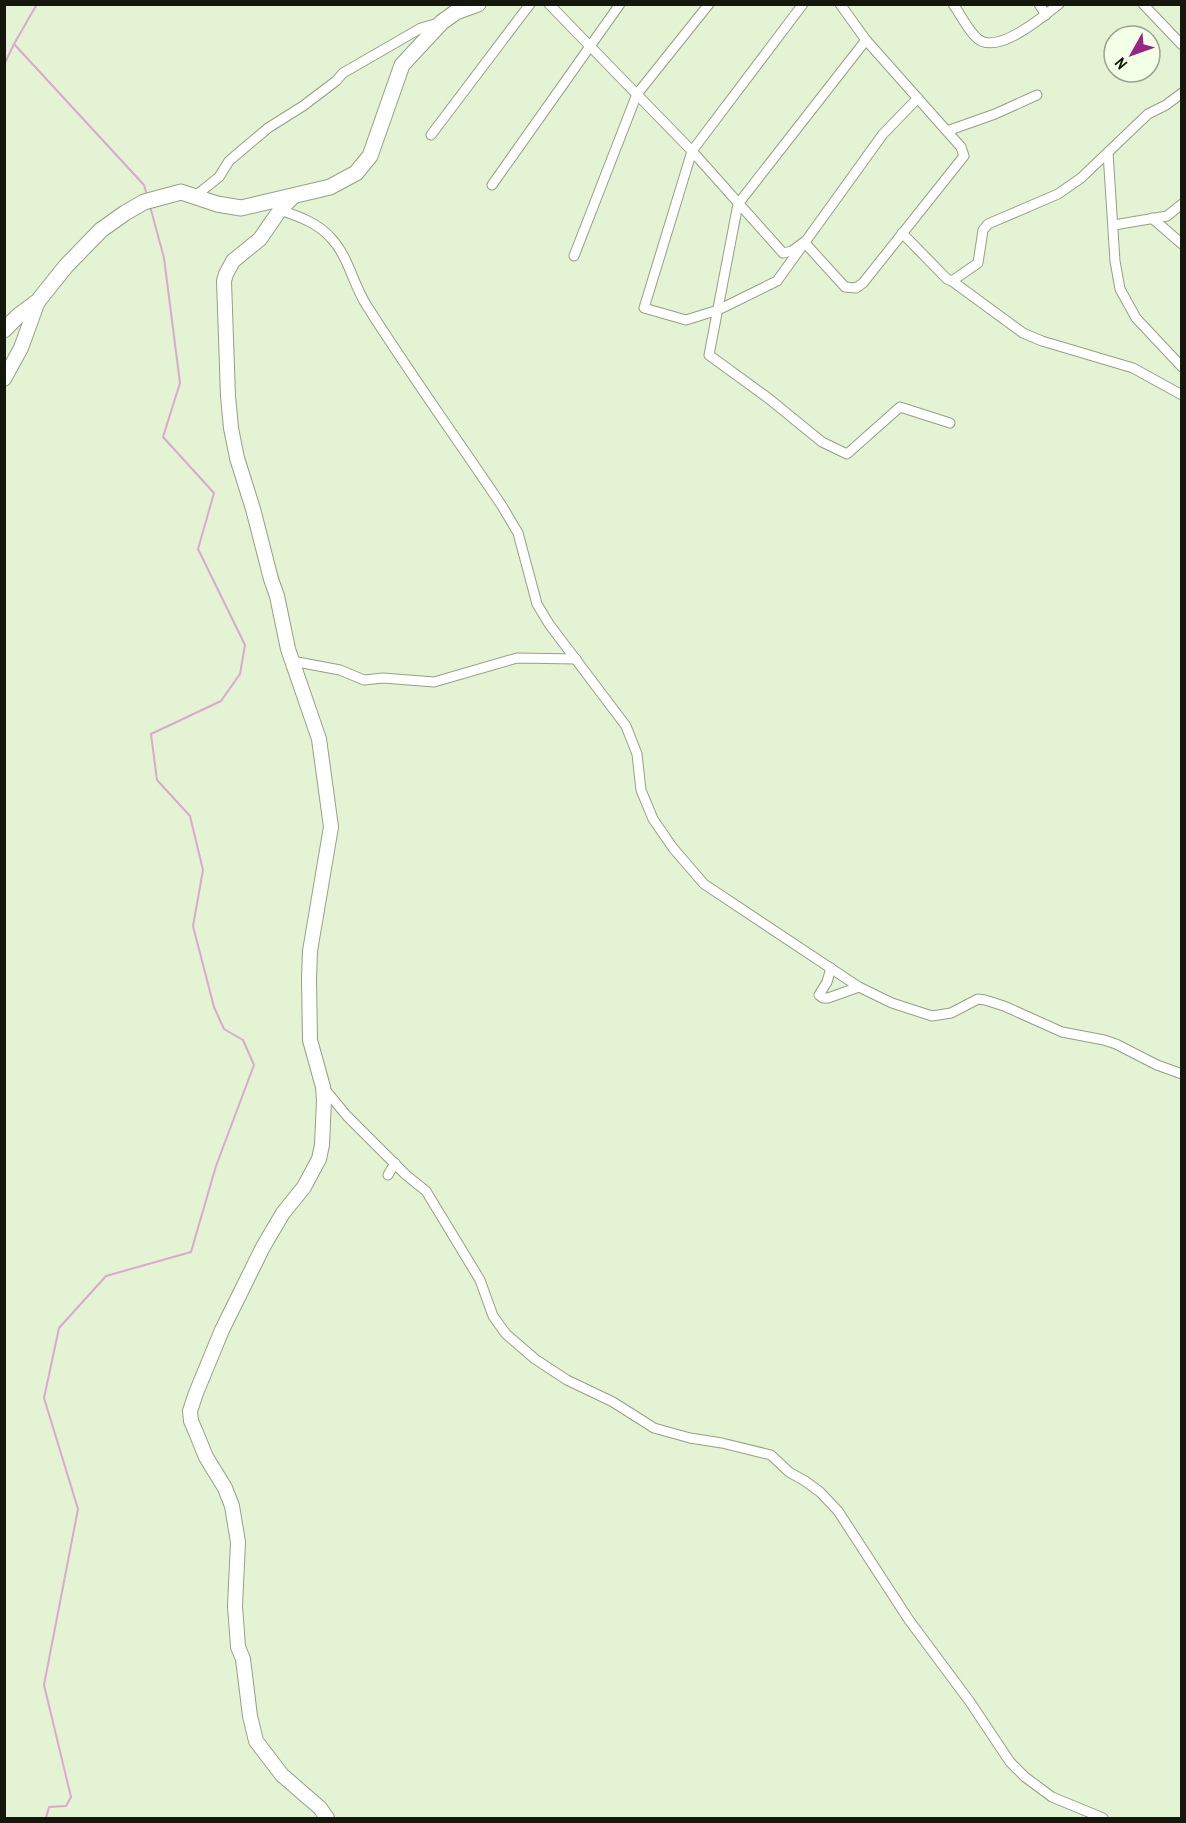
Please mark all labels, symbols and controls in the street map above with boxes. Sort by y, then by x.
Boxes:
north arrow [1102,24,1162,84]
text: N [1109,53,1132,74]

